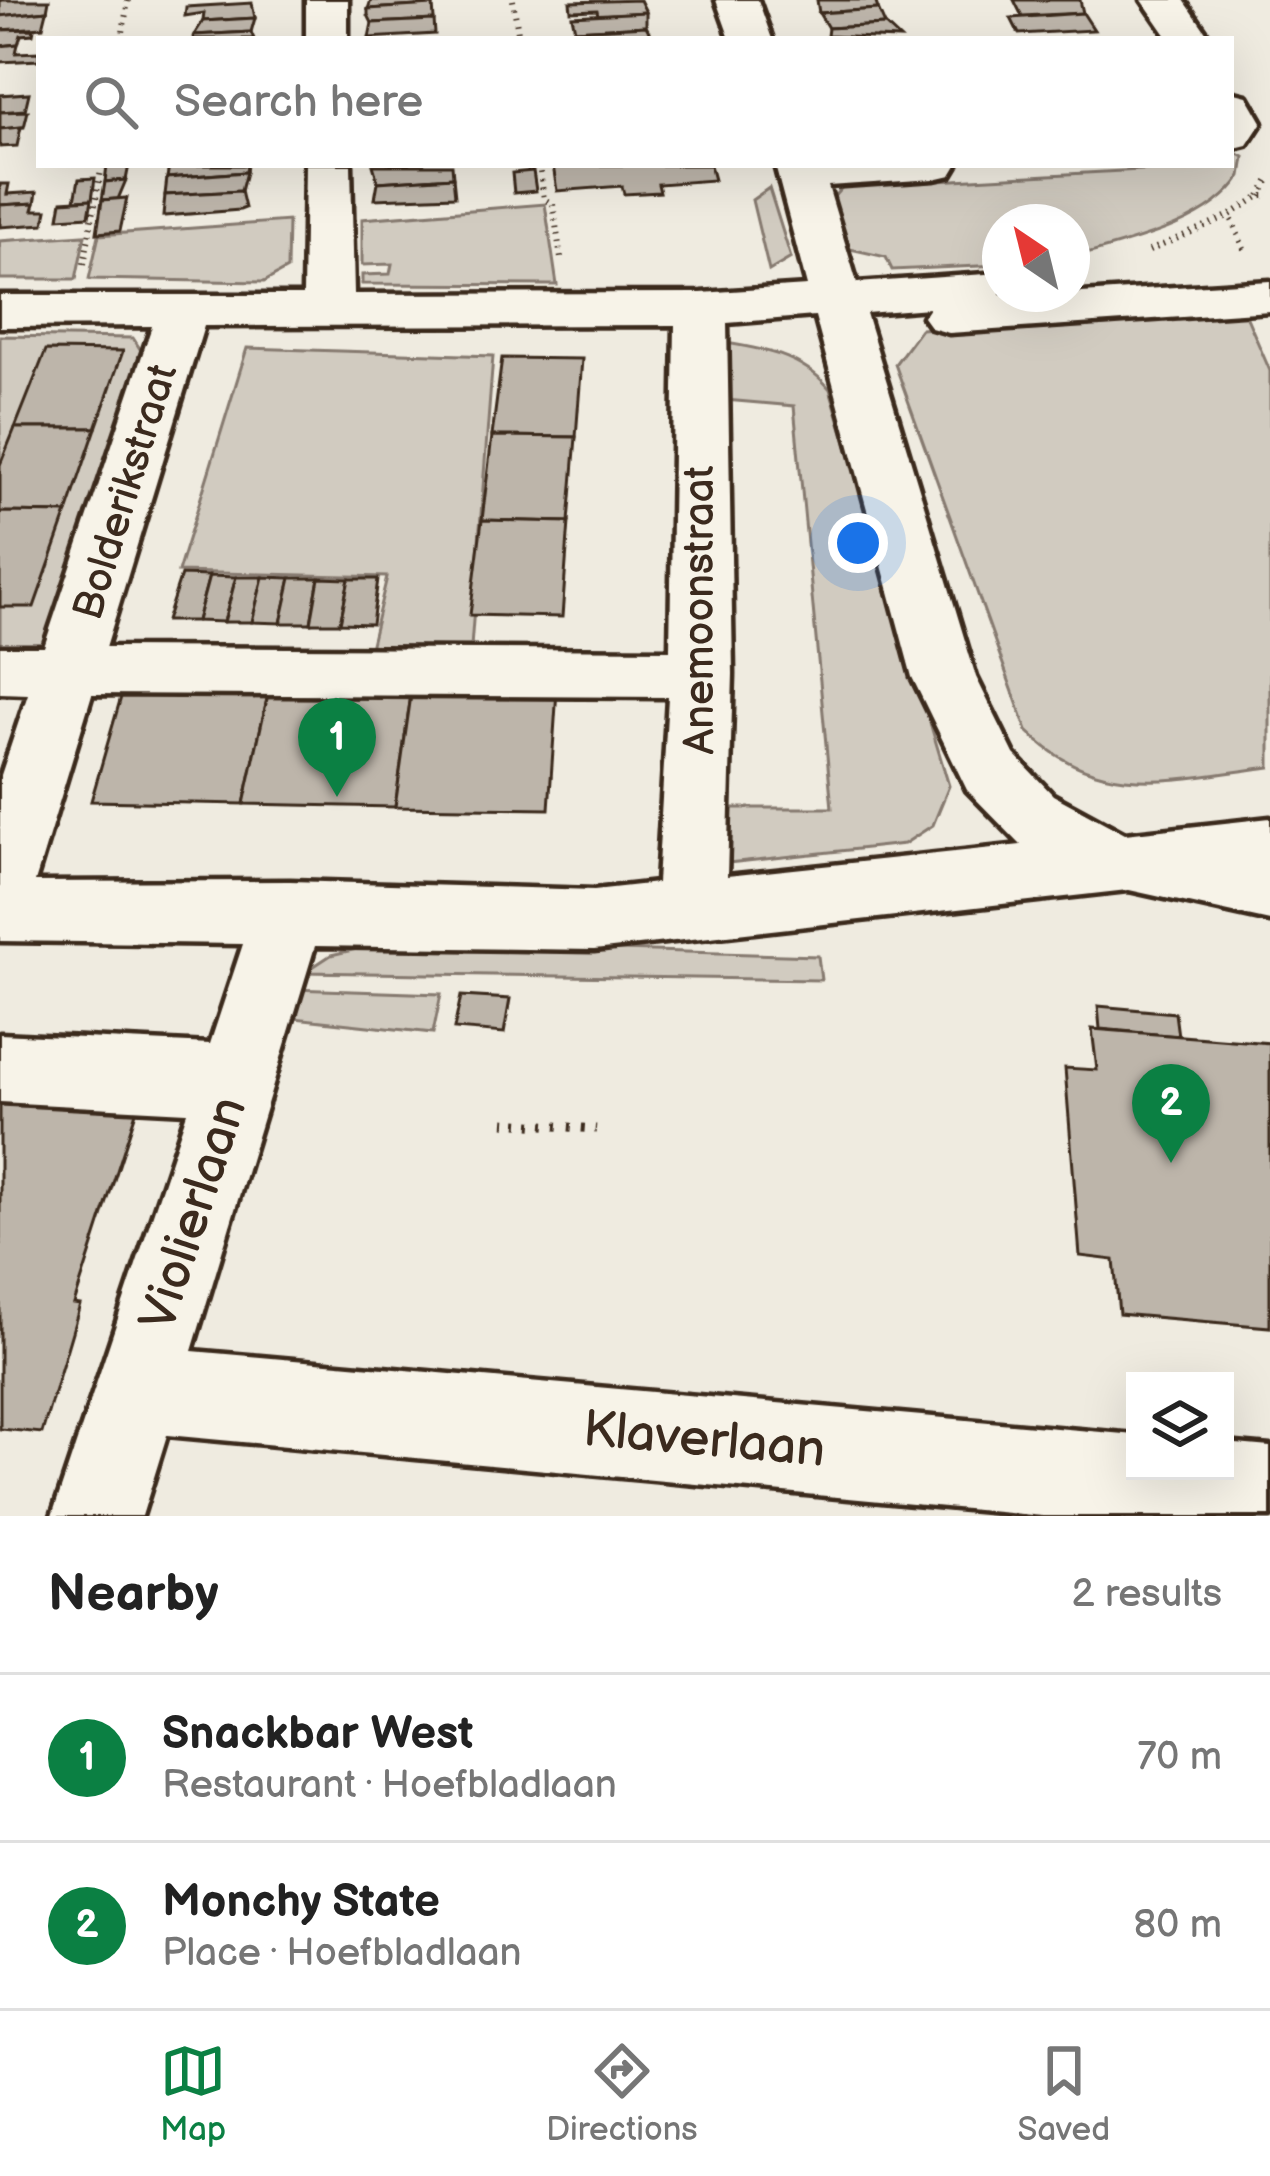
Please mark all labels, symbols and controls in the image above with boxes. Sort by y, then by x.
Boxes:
search box [36,36,1234,168]
icon: search [78,69,144,135]
text: Search here [174,75,423,130]
north arrow [982,204,1090,312]
street label: Bolderikstraat [63,358,189,626]
street label: Anemoonstraat [675,465,726,754]
your location [828,513,888,573]
pin: 1 [298,698,376,797]
pin: 2 [1132,1064,1210,1163]
street label: Violierlaan [128,1090,260,1338]
map controls [1126,1372,1234,1480]
button: layers [1126,1372,1234,1480]
street label: Klaverlaan [580,1399,828,1481]
text: Nearby [48,1564,219,1625]
text: 2 results [1071,1571,1222,1618]
text: Snackbar West [162,1707,473,1762]
text: 1 [79,1734,95,1781]
text: 70 m [1137,1734,1222,1781]
text: Restaurant · Hoefbladlaan [162,1762,617,1809]
text: Monchy State [162,1875,440,1930]
text: 2 [75,1902,99,1949]
text: 80 m [1134,1902,1222,1949]
text: Place · Hoefbladlaan [162,1930,522,1977]
tab: Map [160,2038,226,2150]
tab: Directions [546,2038,698,2150]
tab: Saved [1017,2038,1110,2150]

